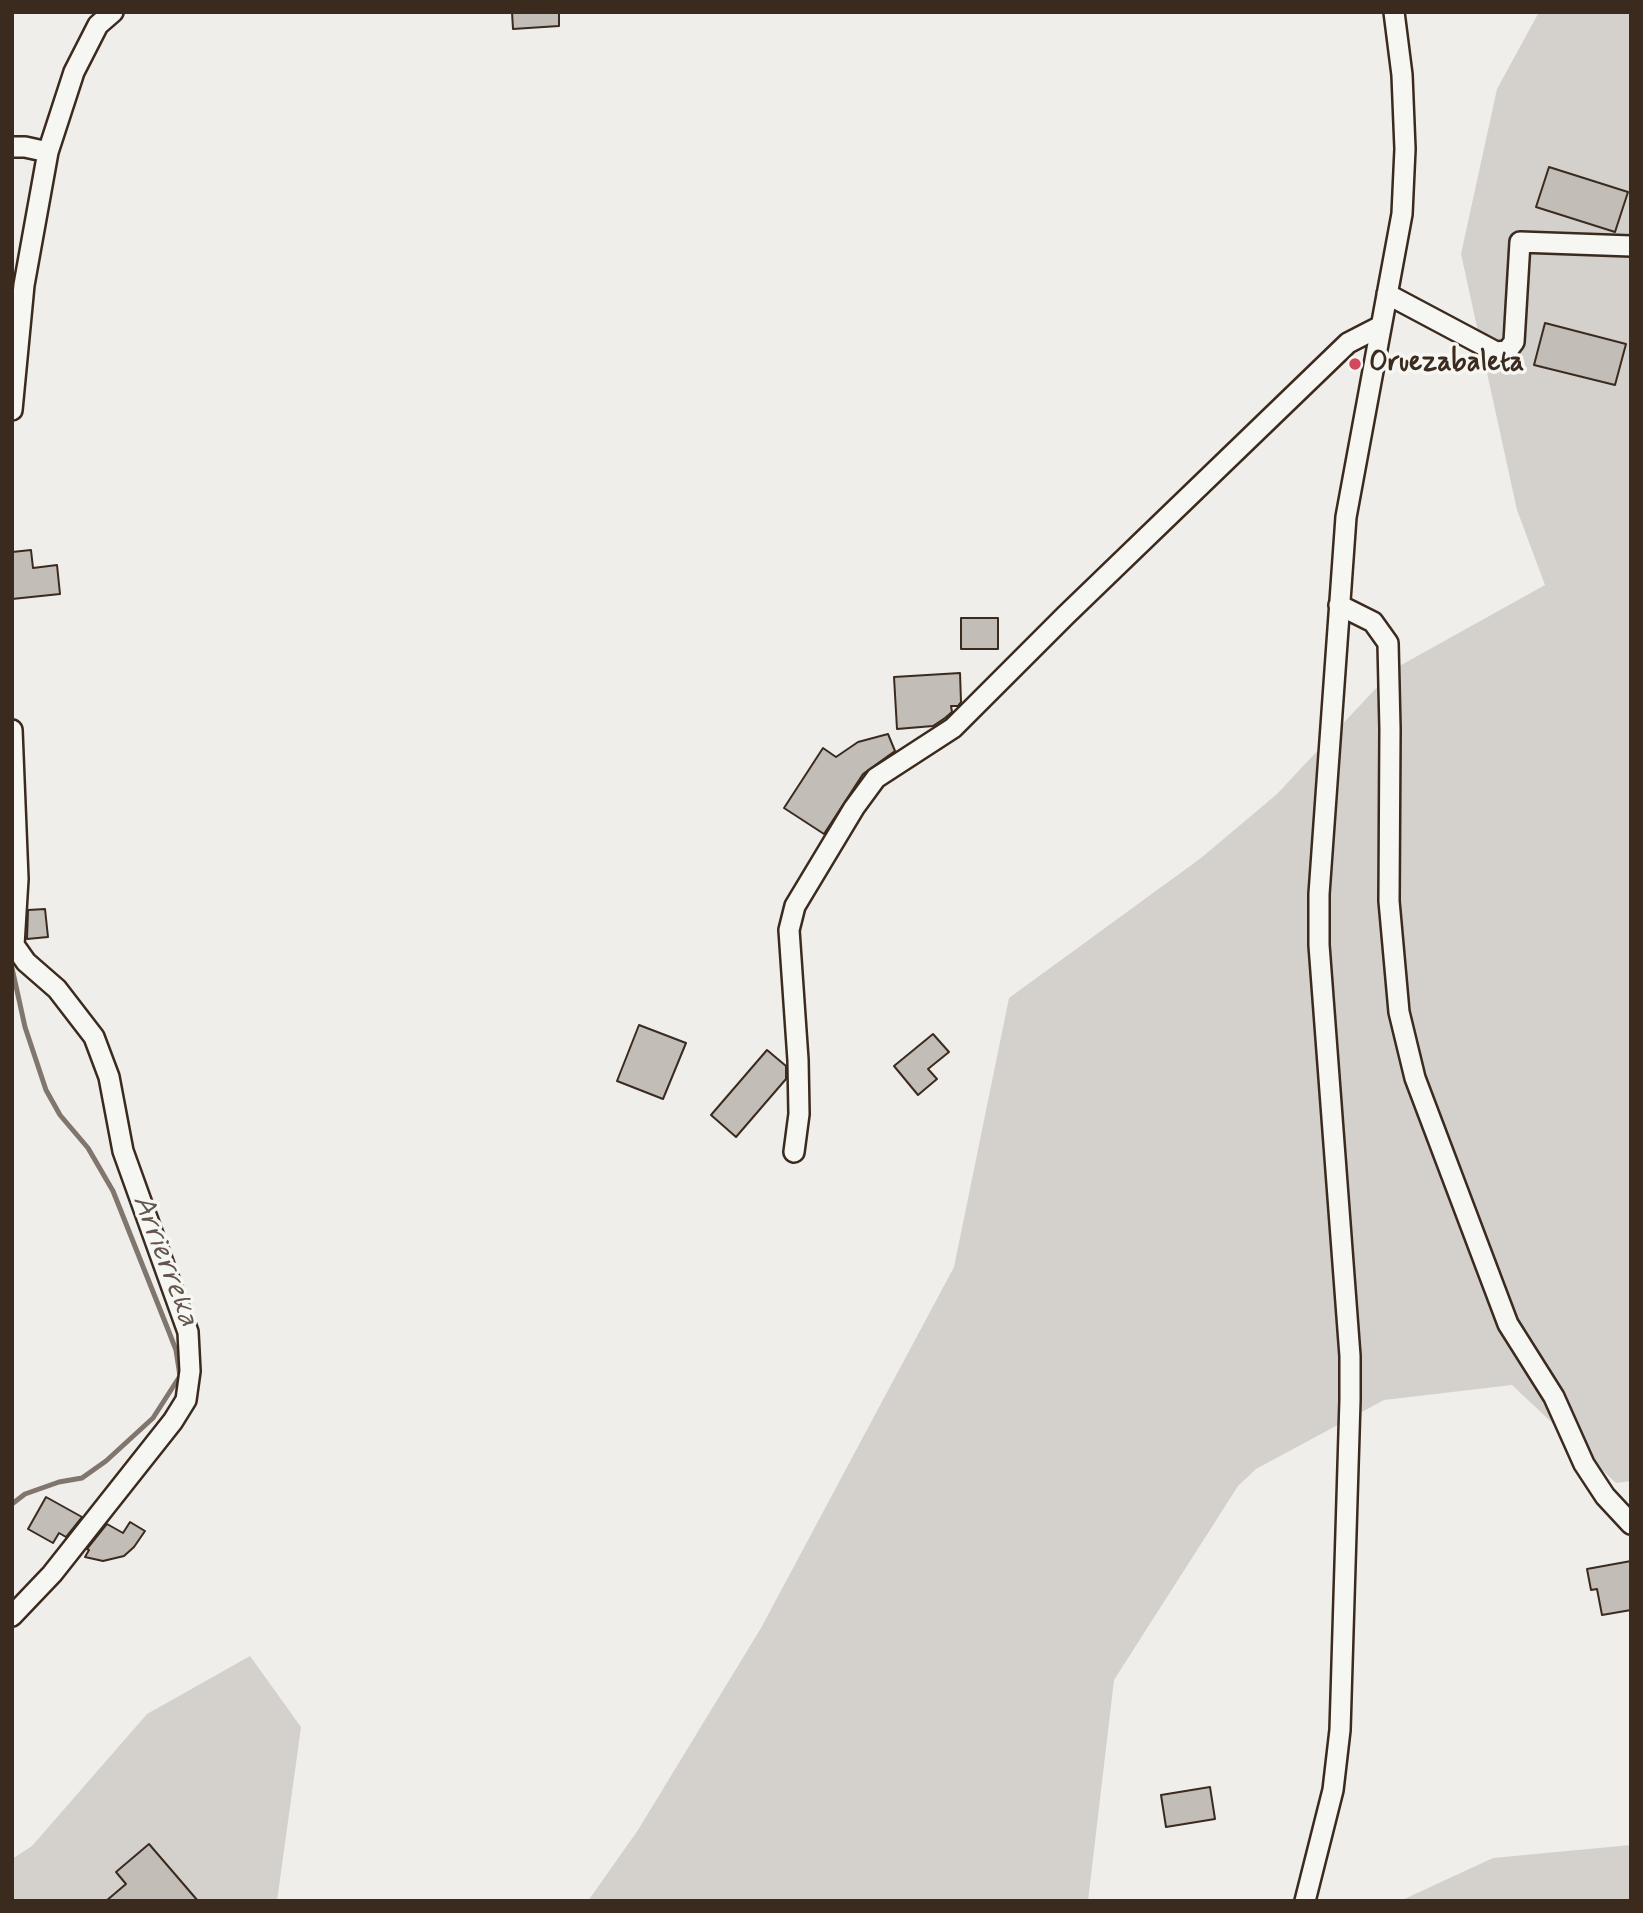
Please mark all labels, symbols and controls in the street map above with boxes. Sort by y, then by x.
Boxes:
place label: Oruezabaleta [1369,347,1524,381]
marker: Oruezabaleta [1347,356,1363,372]
water label: Arrierreka [122,1190,206,1332]

